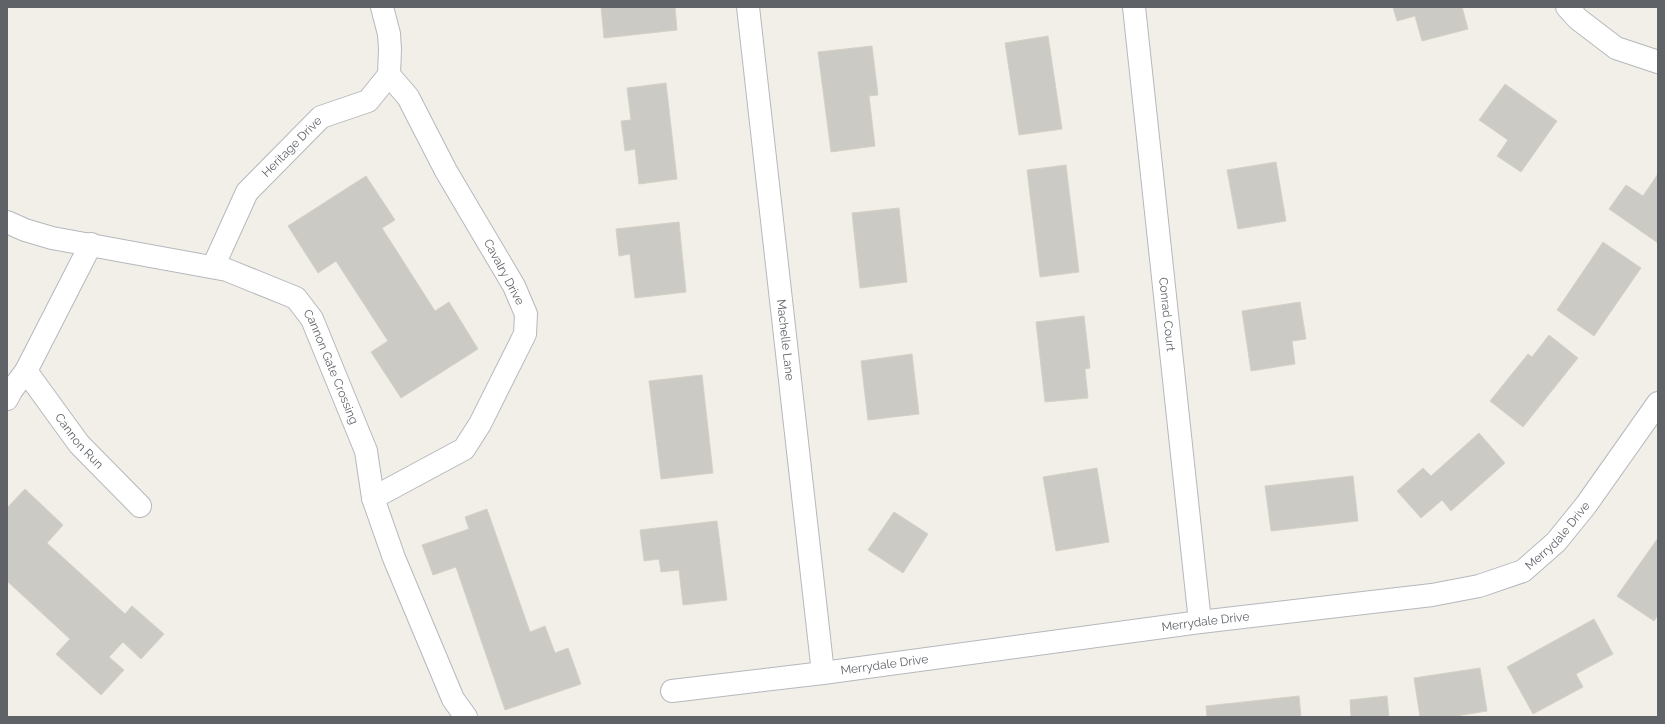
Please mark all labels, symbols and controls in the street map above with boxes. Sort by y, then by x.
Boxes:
street label: Heritage Drive [259,113,325,180]
street label: Cavalry Drive [481,237,527,307]
street label: Conrad Court [1156,276,1178,352]
street label: Machelle Lane [774,298,797,381]
street label: Cannon Gate Crossing [300,307,361,426]
street label: Cannon Run [52,411,106,472]
street label: Merrydale Drive [1522,499,1593,573]
street label: Merrydale Drive [1161,609,1250,634]
street label: Merrydale Drive [840,652,929,678]

